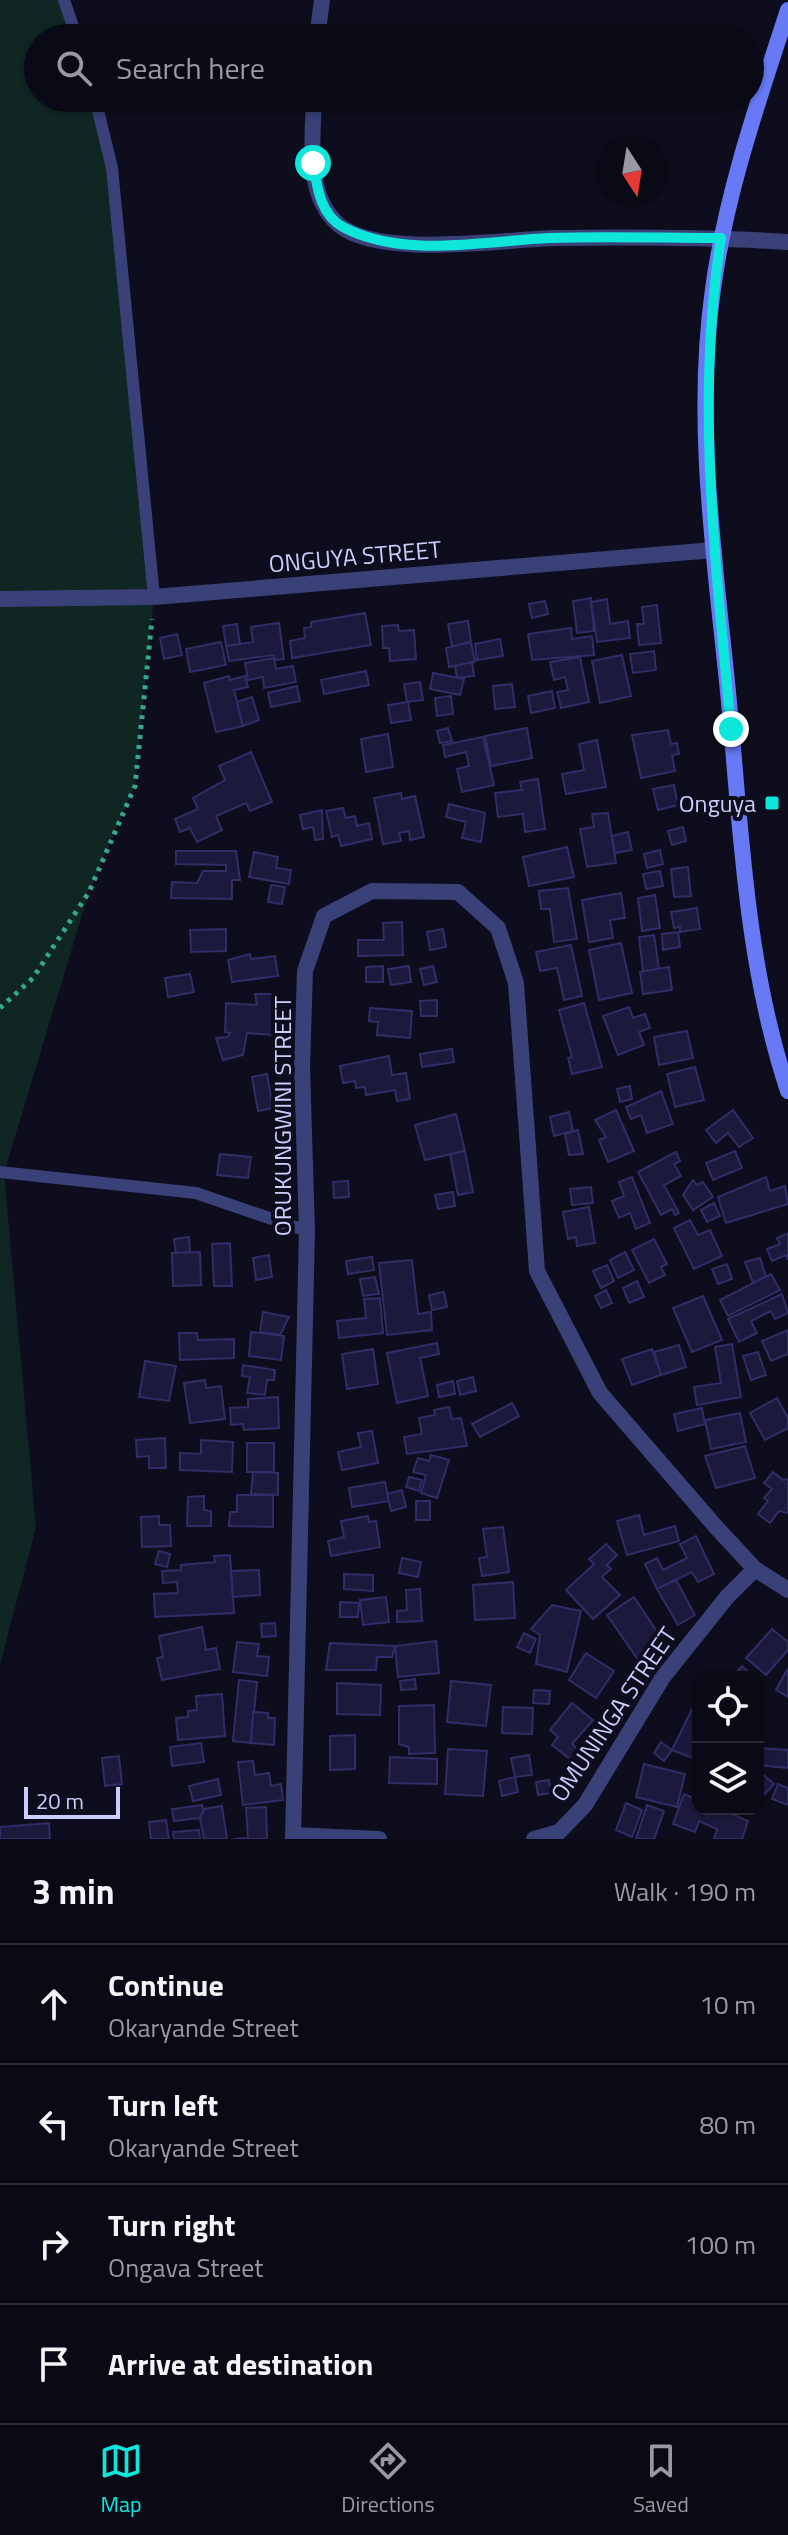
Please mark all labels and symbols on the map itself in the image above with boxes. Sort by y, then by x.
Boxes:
north arrow [596,136,668,208]
route start [295,145,331,181]
street label: ONGUYA STREET [267,530,443,581]
route end [713,711,749,747]
place label: Onguya [679,785,756,821]
marker: Onguya [763,794,781,812]
street label: ORUKUNGWINI STREET [264,995,300,1236]
street label: OMUNINGA STREET [541,1619,685,1809]
scale bar [24,1783,120,1819]

